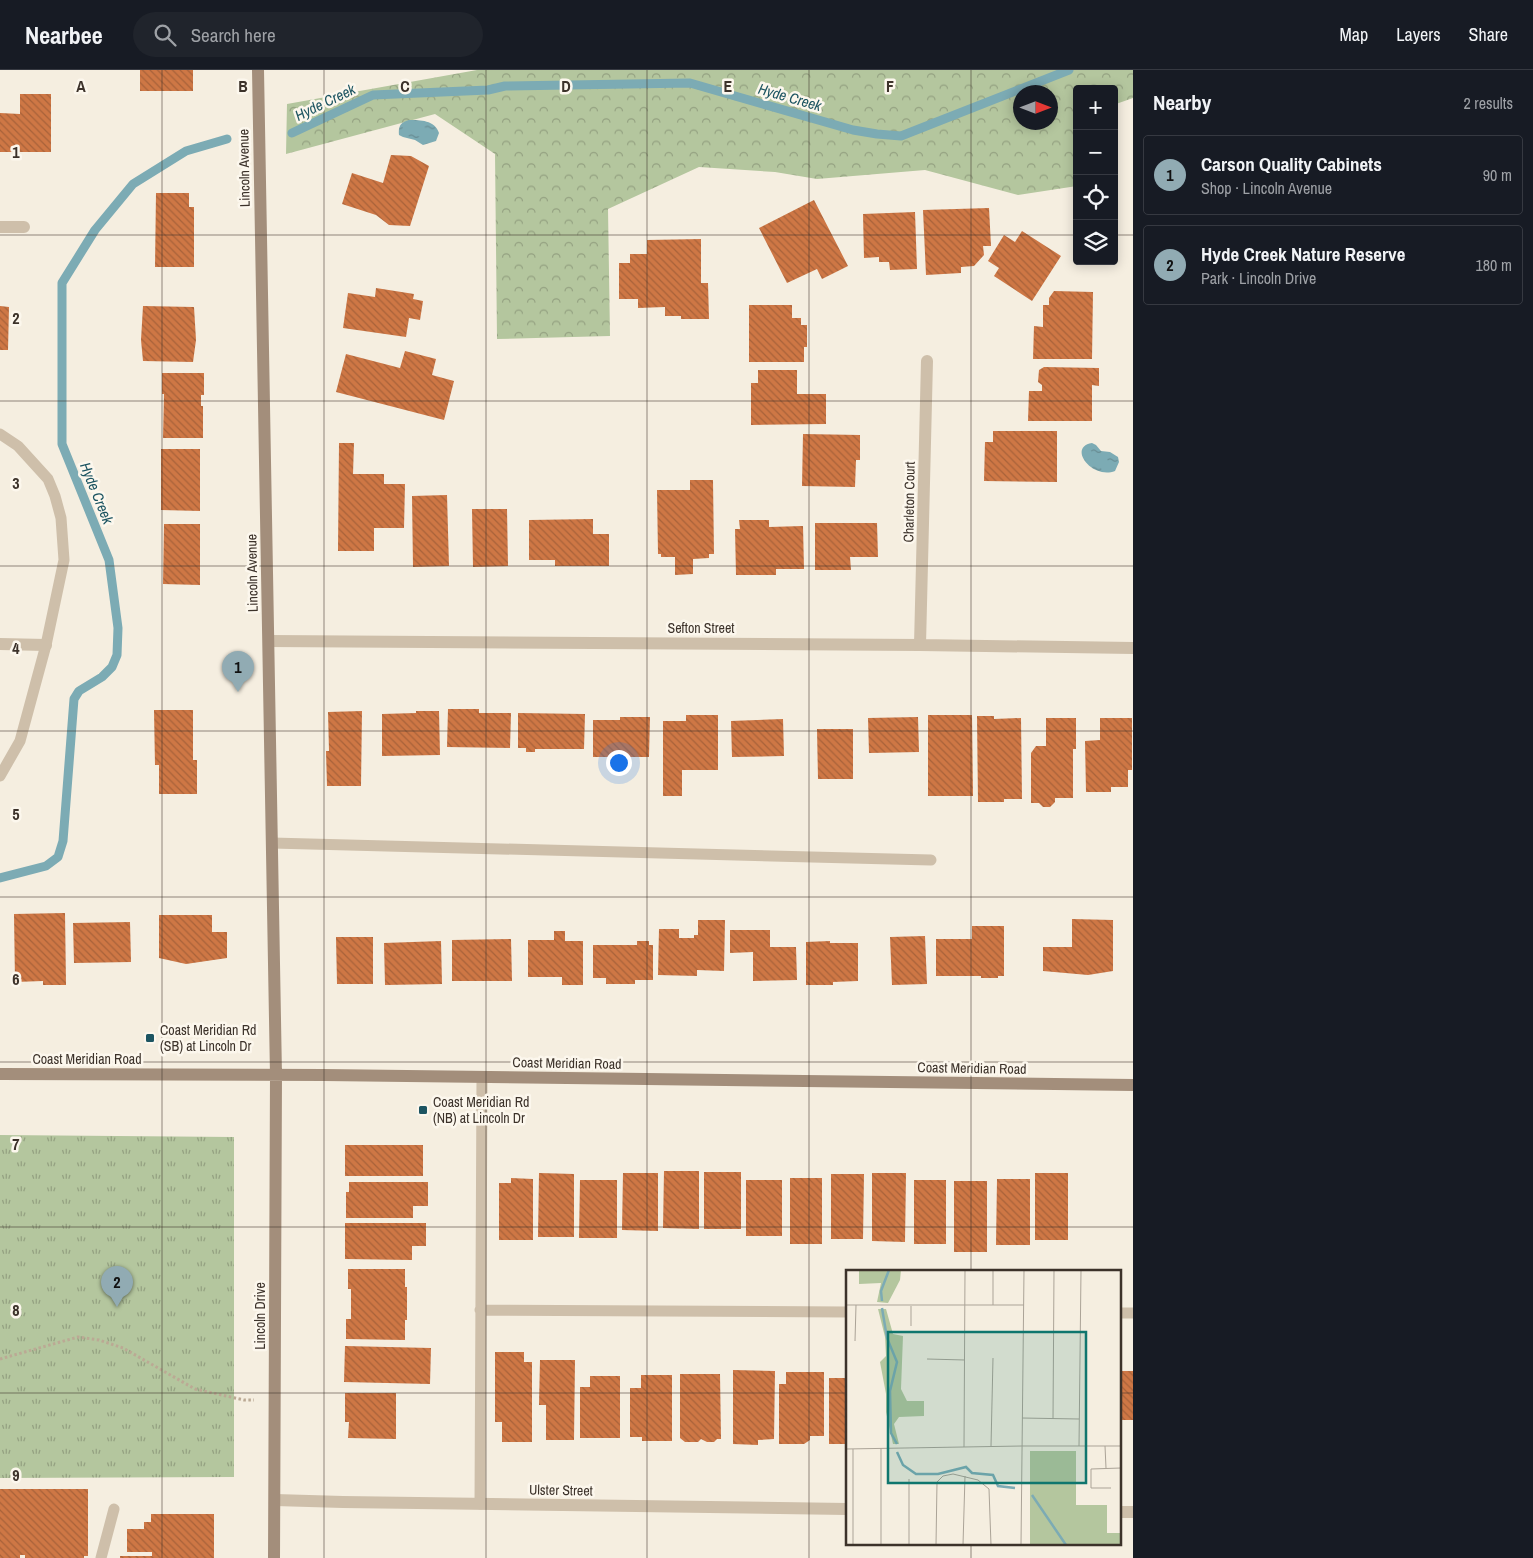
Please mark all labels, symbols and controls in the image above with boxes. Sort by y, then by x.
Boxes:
search box [133,12,483,57]
text: Nearbee [25,19,103,51]
icon: search [151,21,179,49]
text: Search here [191,22,276,48]
text: Map [1340,22,1368,47]
text: Layers [1396,22,1441,47]
text: Share [1469,22,1508,47]
text: A [76,75,86,97]
text: B [238,75,248,97]
text: C [400,75,410,97]
text: D [561,75,571,97]
text: E [724,75,733,97]
text: F [886,75,894,97]
water label: Hyde Creek [291,78,360,126]
water label: Hyde Creek [756,78,825,116]
north arrow [1013,85,1058,130]
map controls [1073,85,1118,265]
button: + [1073,85,1118,130]
text: Nearby [1153,88,1211,117]
text: 2 results [1463,92,1513,114]
street label: Lincoln Avenue [234,129,254,207]
button: − [1073,130,1118,175]
text: 1 [12,141,20,163]
text: Carson Quality Cabinets [1201,151,1382,177]
text: 1 [1166,164,1174,186]
text: 90 m [1483,164,1512,186]
button: locate [1073,175,1118,220]
text: Shop · Lincoln Avenue [1201,177,1332,199]
button: layers [1073,220,1118,265]
text: Hyde Creek Nature Reserve [1201,241,1405,267]
text: 2 [1166,254,1174,276]
text: 180 m [1476,254,1512,276]
text: Park · Lincoln Drive [1201,267,1316,289]
text: 2 [12,307,20,329]
water label: Hyde Creek [75,459,119,528]
street label: Charleton Court [899,461,919,543]
text: 3 [12,472,20,494]
street label: Lincoln Avenue [242,534,262,612]
street label: Sefton Street [667,619,735,637]
text: 4 [12,637,20,659]
pin: 1 [222,651,254,692]
your location [606,750,632,776]
text: 5 [12,803,20,825]
text: 6 [12,968,20,990]
place label: Coast Meridian Rd (SB) at Lincoln Dr [160,1021,256,1055]
marker: Coast Meridian Rd (SB) at Lincoln Dr [144,1032,156,1044]
street label: Coast Meridian Road [32,1050,142,1068]
street label: Coast Meridian Road [512,1053,622,1073]
street label: Coast Meridian Road [917,1058,1027,1078]
place label: Coast Meridian Rd (NB) at Lincoln Dr [433,1093,529,1127]
marker: Coast Meridian Rd (NB) at Lincoln Dr [417,1104,429,1116]
text: 7 [12,1133,20,1155]
pin: 2 [101,1266,133,1307]
inset map [846,1270,1120,1546]
street label: Lincoln Drive [251,1282,269,1350]
text: 8 [12,1299,20,1321]
text: 9 [12,1464,20,1486]
street label: Ulster Street [529,1480,593,1500]

